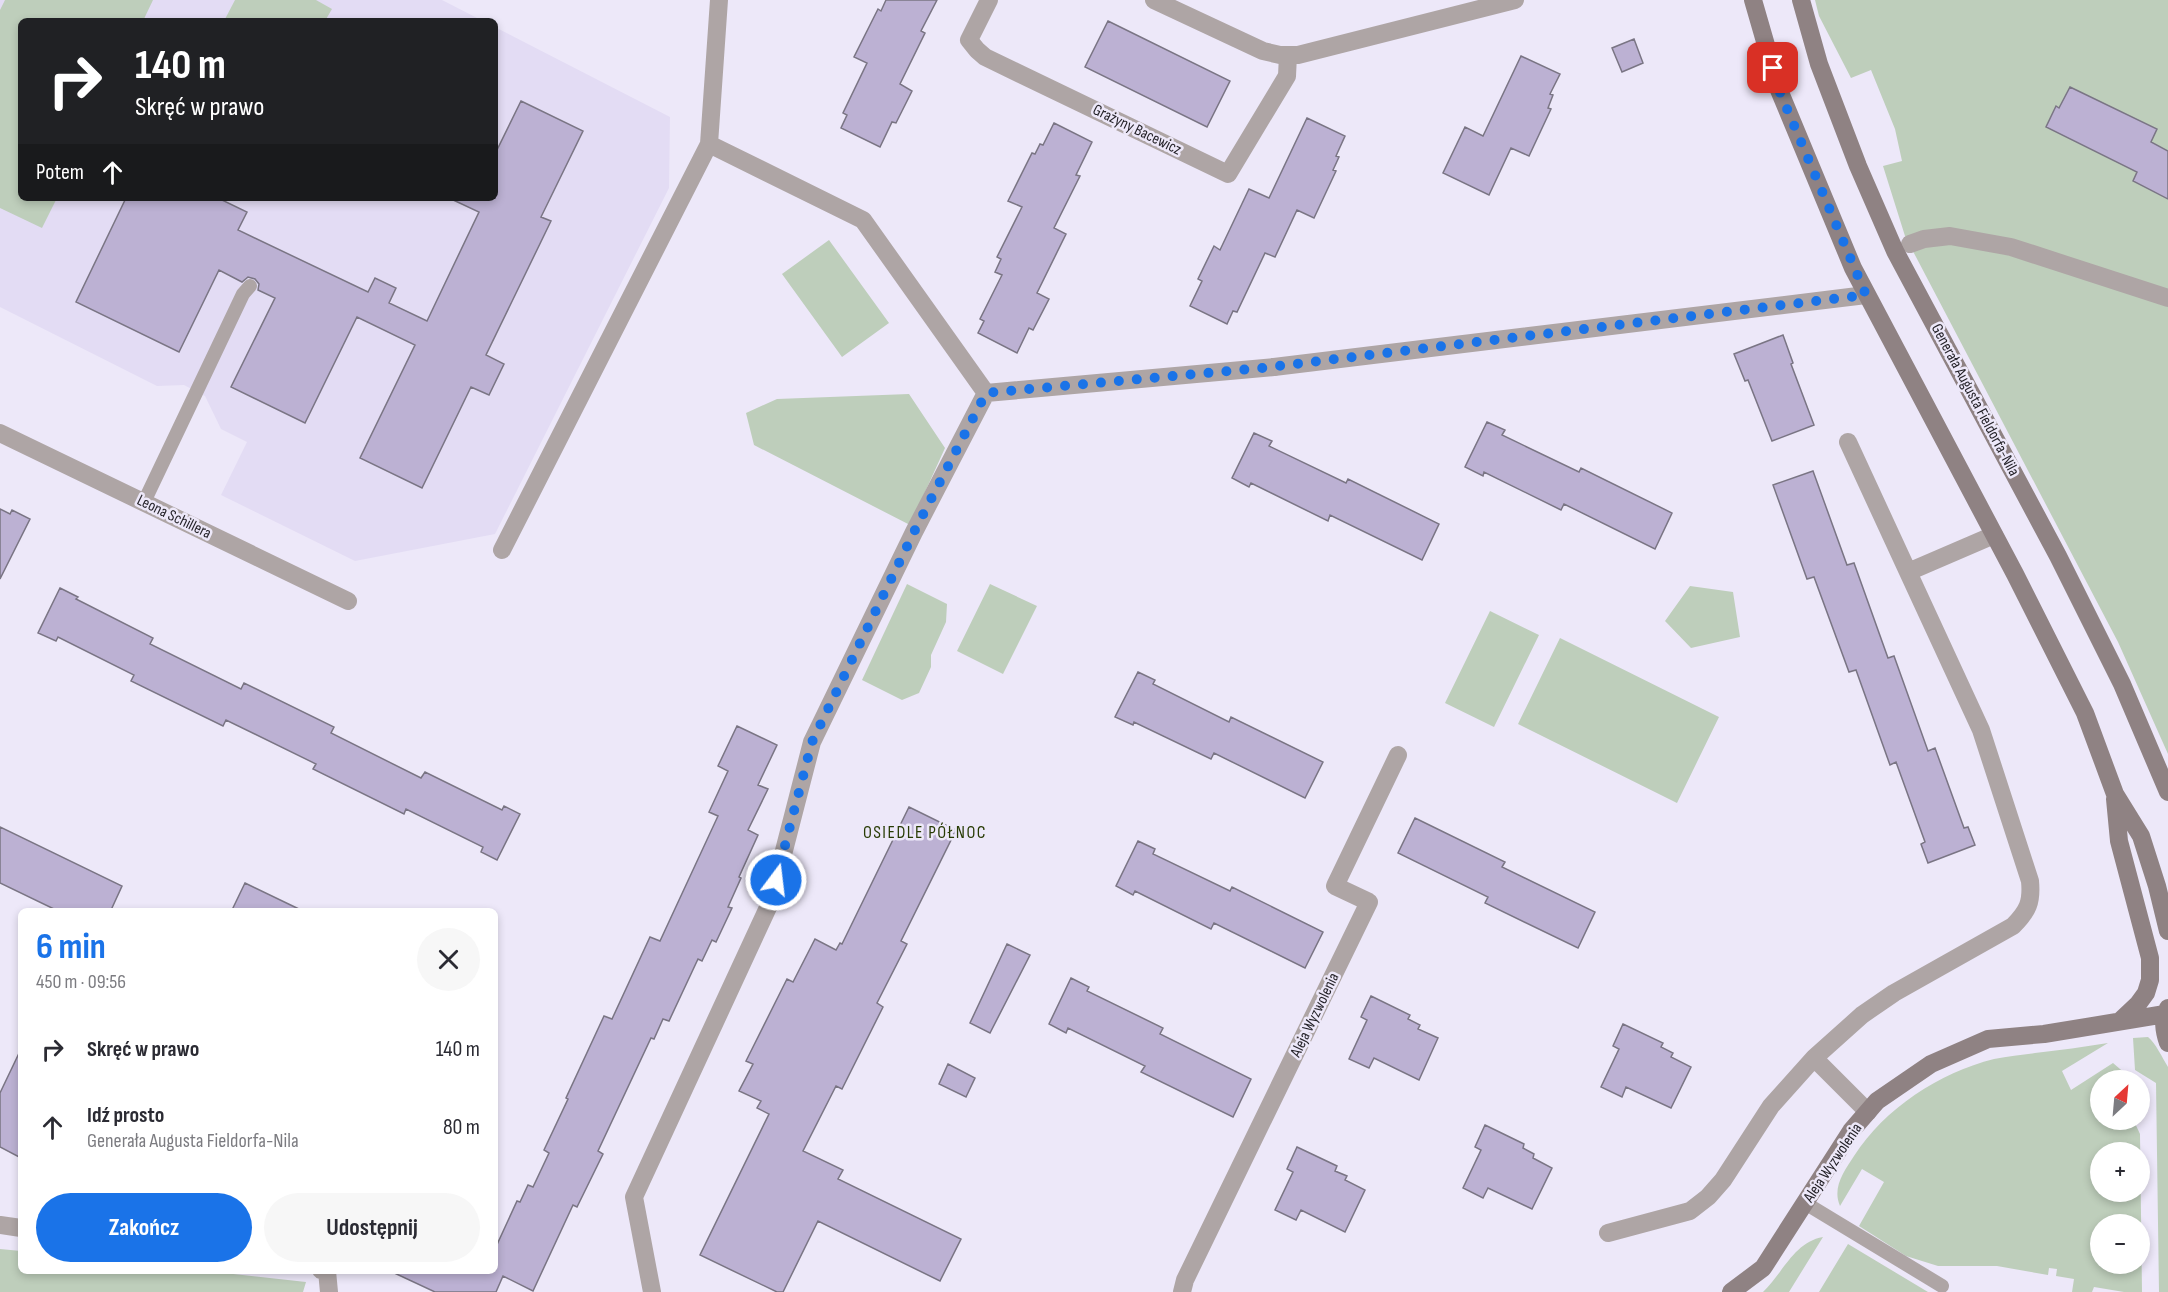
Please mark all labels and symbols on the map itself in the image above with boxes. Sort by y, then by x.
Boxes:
pin [1747,42,1798,93]
street label: Grażyny Bacewicz [1090,100,1185,160]
street label: Generała Augusta Fieldorfa-Nila [1927,321,2023,479]
street label: Leona Schillera [134,491,214,543]
district label: OSIEDLE PÓŁNOC [863,822,987,843]
position arrow [744,848,808,912]
street label: Aleja Wyzwolenia [1286,970,1344,1061]
north arrow [2090,1070,2150,1130]
street label: Aleja Wyzwolenia [1799,1120,1866,1207]

